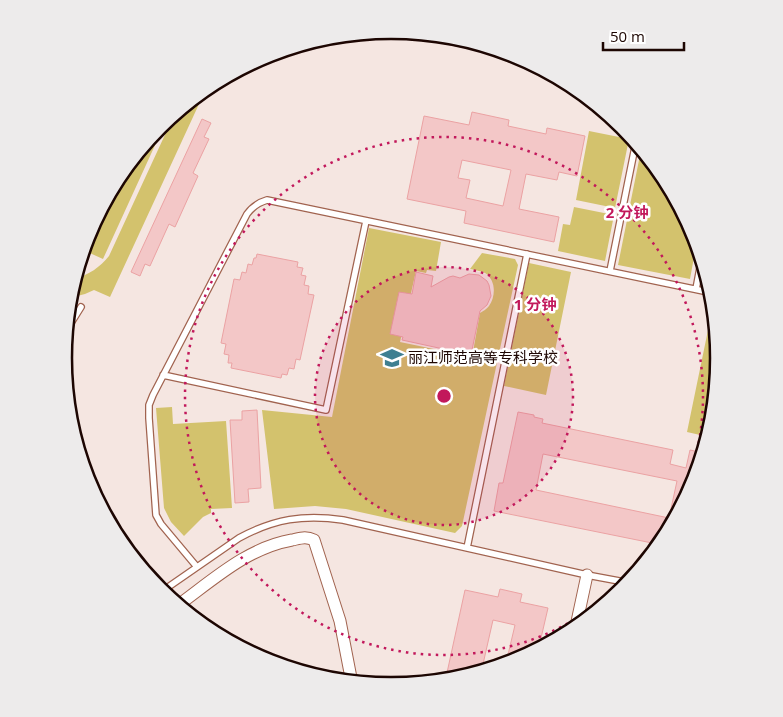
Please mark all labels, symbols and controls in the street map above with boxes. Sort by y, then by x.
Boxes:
scale bar [603,20,684,52]
text: 50 m [610,26,645,46]
text: 2 分钟 [606,202,648,222]
text: 1 分钟 [514,294,556,314]
school or university icon: 丽江师范高等专科学校 [379,345,405,371]
place label: 丽江师范高等专科学校 [408,347,558,367]
centre of rings [435,387,453,405]

